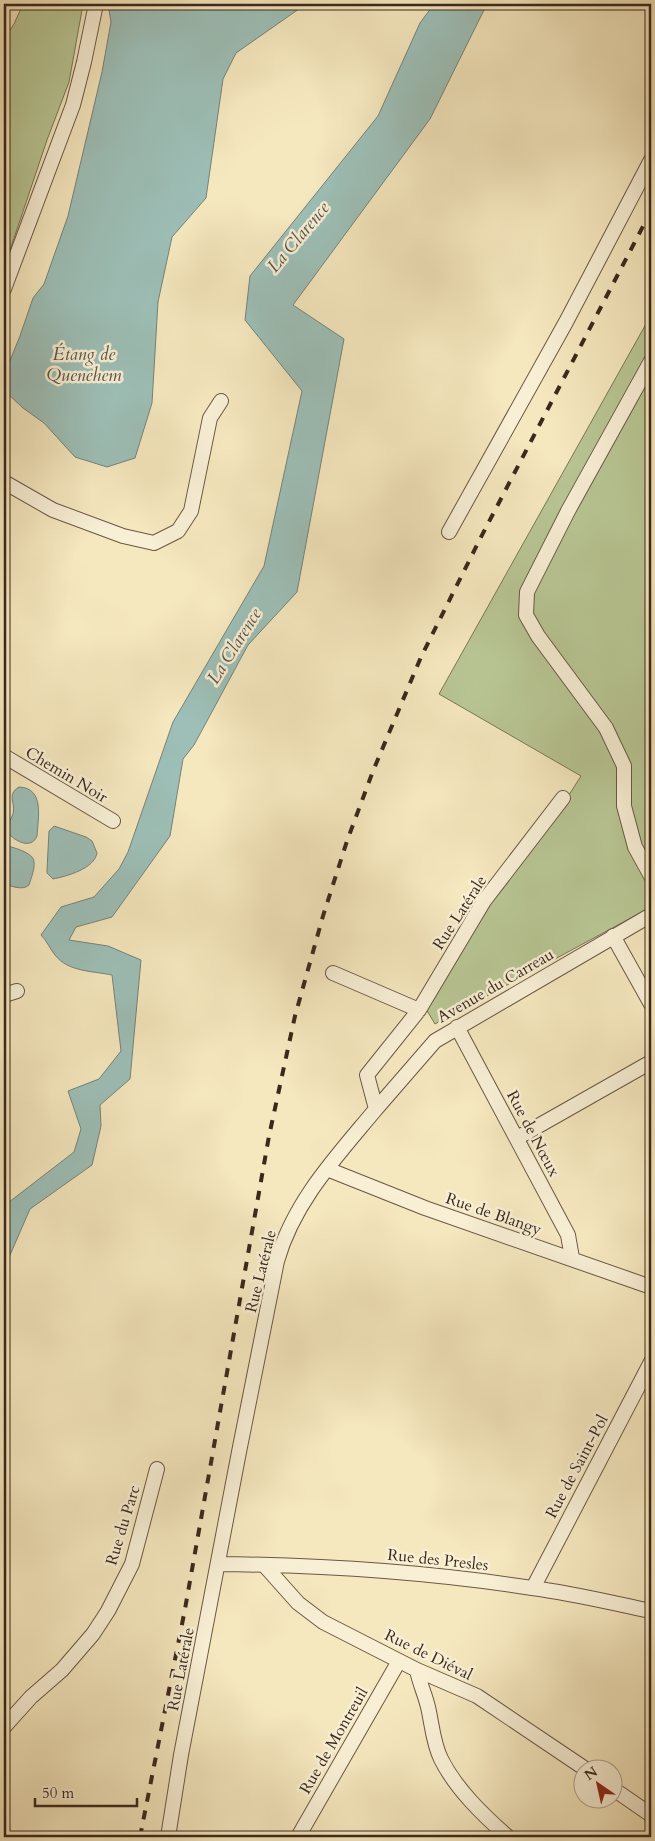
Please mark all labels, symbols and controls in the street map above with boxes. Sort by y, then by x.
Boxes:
water label: La Clarence [261,196,336,278]
water label: Étang de Quenehem [46,342,122,388]
water label: La Clarence [201,603,268,689]
street label: Chemin Noir [21,742,112,808]
street label: Rue Latérale [428,871,492,954]
street label: Avenue du Carreau [433,943,558,1028]
street label: Rue de Nœux [501,1086,565,1181]
street label: Rue de Blangy [443,1187,545,1241]
street label: Rue Latérale [240,1228,282,1315]
street label: Rue de Saint-Pol [540,1411,613,1522]
street label: Rue du Parc [100,1483,146,1568]
street label: Rue des Presles [386,1544,490,1576]
street label: Rue de Diéval [381,1624,476,1686]
street label: Rue Latérale [162,1626,200,1713]
street label: Rue de Montreuil [294,1683,373,1798]
north arrow [572,1758,622,1808]
text: N [581,1762,601,1785]
scale bar [35,1776,138,1808]
text: 50 m [42,1783,74,1803]

